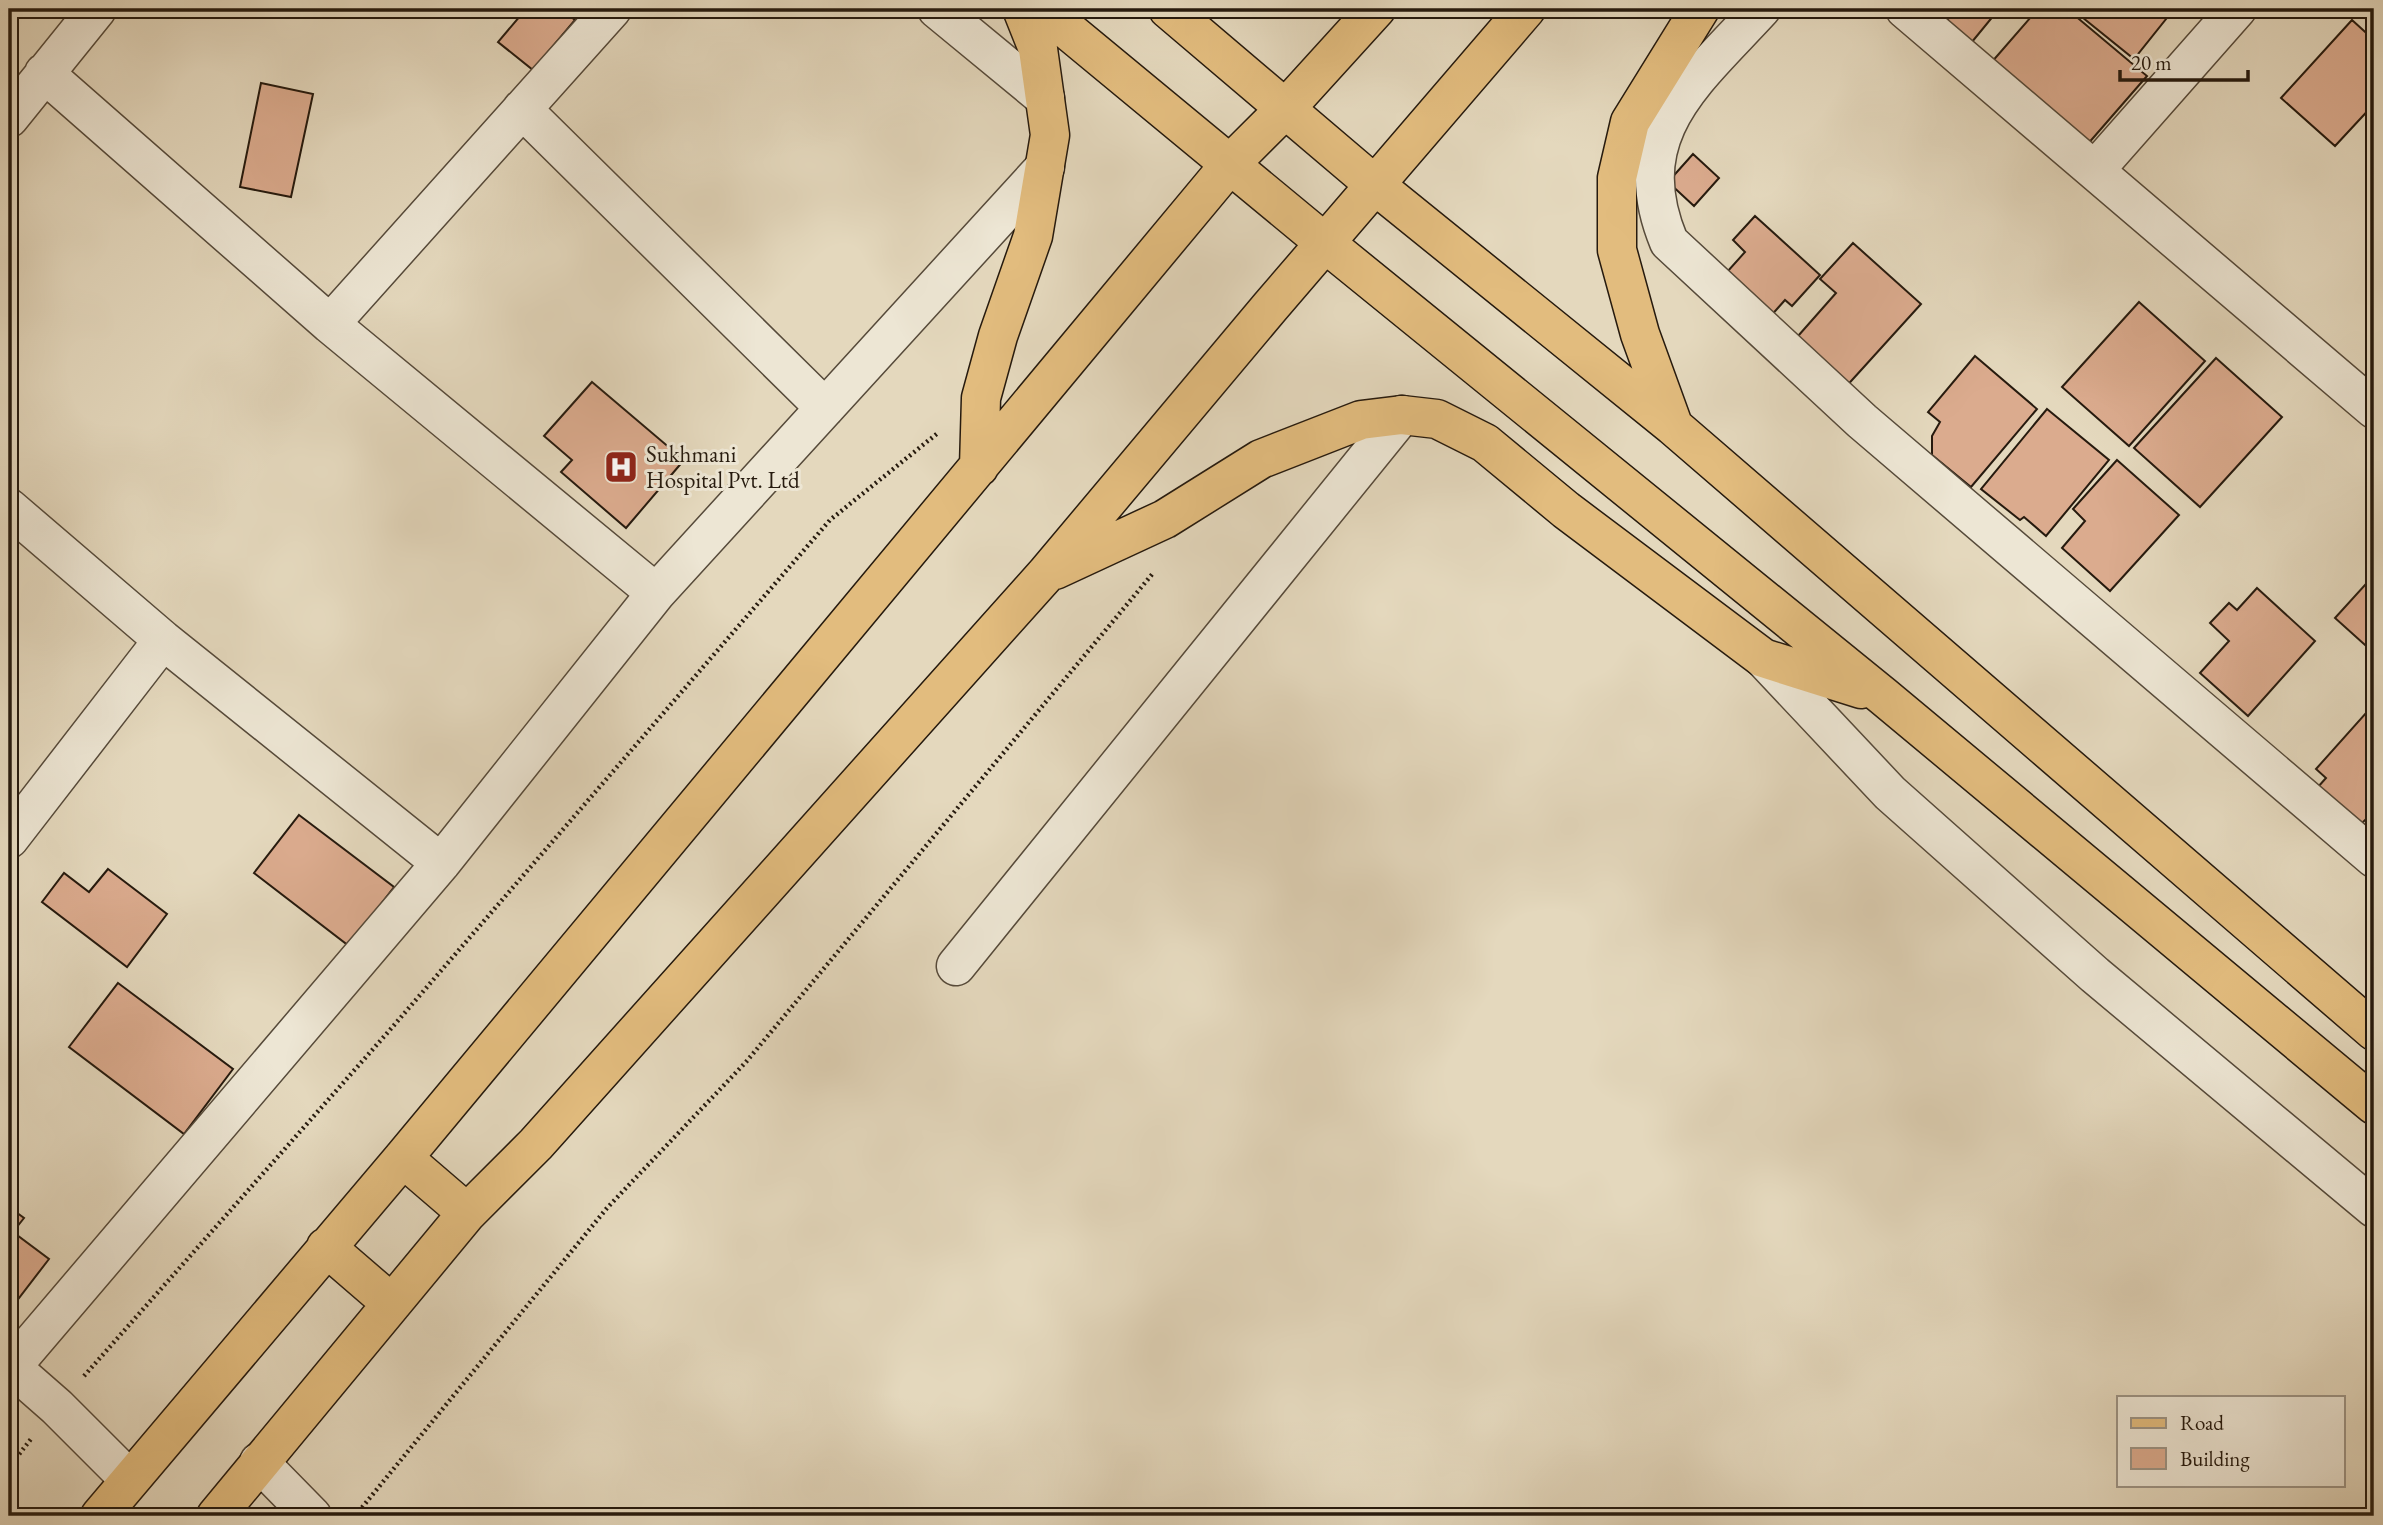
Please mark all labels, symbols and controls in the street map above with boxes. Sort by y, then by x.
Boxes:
scale bar [2120,38,2248,82]
text: 20 m [2131,49,2172,76]
place label: Sukhmani Hospital Pvt. Ltd [646,439,800,495]
hospital icon: Sukhmani Hospital Pvt. Ltd [602,448,640,486]
legend [2117,1396,2344,1486]
text: Road [2180,1409,2224,1436]
text: Building [2180,1445,2250,1472]

